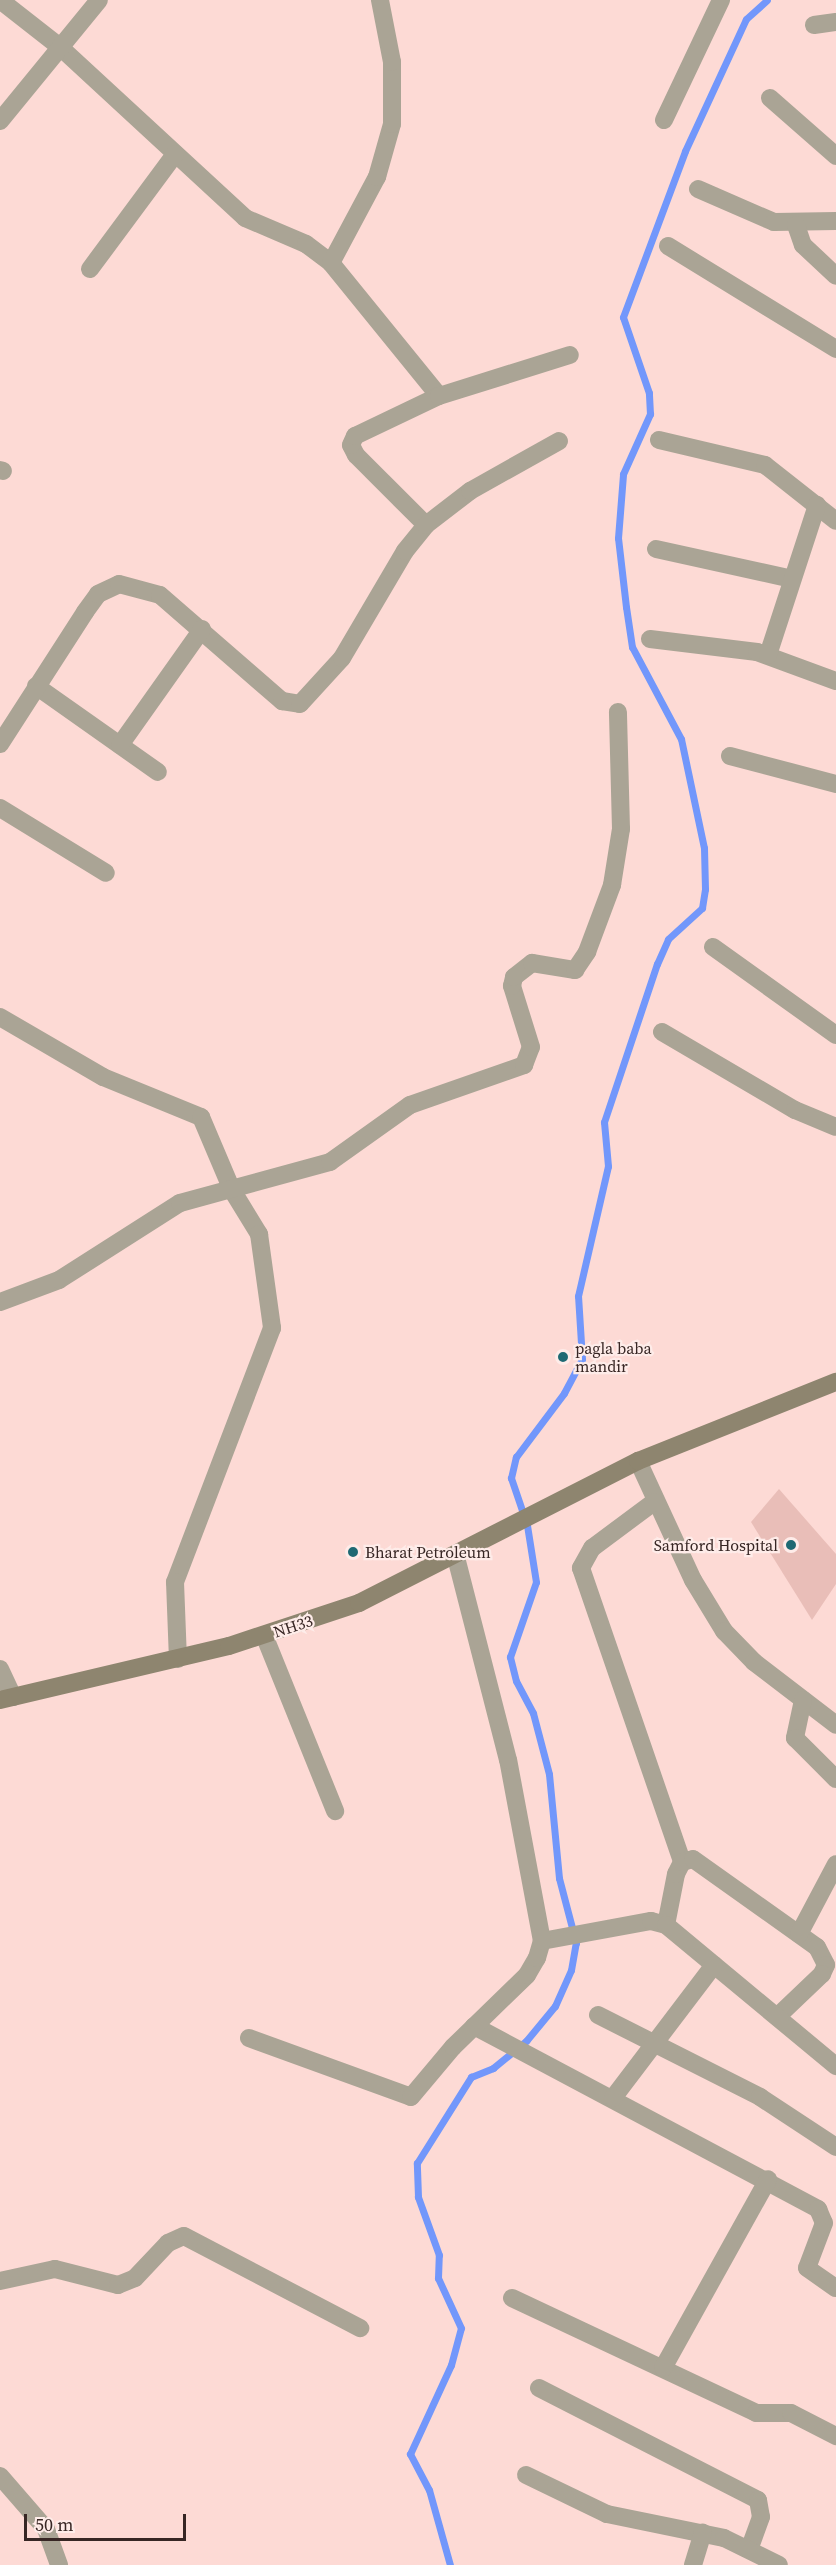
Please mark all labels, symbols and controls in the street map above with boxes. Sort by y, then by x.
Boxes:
place label: pagla baba mandir [575,1338,652,1376]
marker: pagla baba mandir [556,1350,570,1364]
place label: Samford Hospital [654,1535,778,1555]
marker: Samford Hospital [782,1536,800,1554]
place label: Bharat Petroleum [365,1542,491,1562]
marker: Bharat Petroleum [346,1545,360,1559]
street label: NH33 [271,1611,315,1641]
scale bar [27,2502,189,2540]
text: 50 m [35,2512,73,2537]

